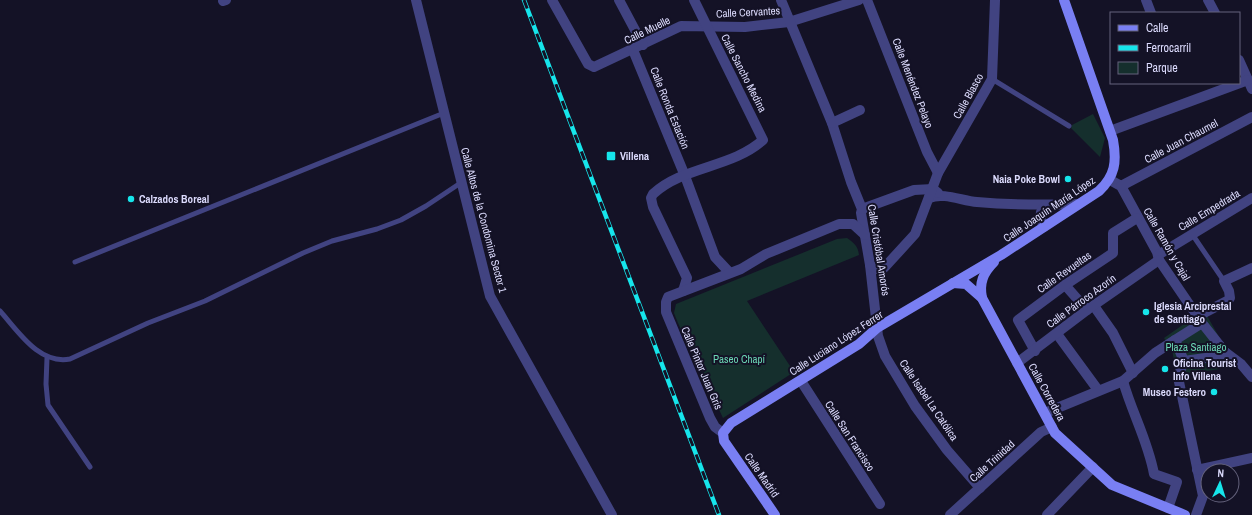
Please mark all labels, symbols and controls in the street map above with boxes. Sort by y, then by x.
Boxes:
street label: Calle Cervantes [716,3,781,21]
legend [1110,12,1240,84]
street label: Calle Muelle [622,13,672,47]
text: Calle [1146,20,1168,36]
street label: Calle Sancho Medina [718,31,770,115]
street label: Calle Menéndez Pelayo [889,36,937,130]
text: Ferrocarril [1146,40,1191,56]
text: Parque [1146,60,1178,76]
street label: Calle Ronda Estación [647,65,693,151]
street label: Calle Blasco [950,71,986,121]
street label: Calle Juan Chaumel [1142,116,1220,166]
street label: Calle Altos de la Condomina Sector 1 [458,146,510,294]
place label: Villena [620,149,649,163]
marker: Villena [605,150,617,162]
place label: Naia Poke Bowl [993,172,1060,186]
street label: Calle Joaquín María López [1000,173,1098,245]
marker: Naia Poke Bowl [1063,174,1073,184]
street label: Calle Empedrada [1176,186,1242,234]
place label: Calzados Boreal [139,192,209,206]
marker: Calzados Boreal [126,194,136,204]
street label: Calle Cristóbal Amorós [865,203,893,297]
street label: Calle Ramón y Cajal [1140,205,1194,283]
street label: Calle Revueltas [1034,248,1094,296]
street label: Calle Párroco Azorín [1043,271,1119,331]
place label: Iglesia Arciprestal de Santiago [1154,299,1231,326]
street label: Calle Luciano López Ferrer [787,307,885,379]
marker: Iglesia Arciprestal de Santiago [1141,307,1151,317]
street label: Calle Pintor Juan Gris [678,324,726,412]
park label: Plaza Santiago [1165,340,1227,354]
park label: Paseo Chapí [713,352,766,366]
place label: Oficina Tourist Info Villena [1173,356,1236,383]
street label: Calle Isabel La Católica [897,357,961,443]
street label: Calle Corredera [1025,361,1069,423]
marker: Oficina Tourist Info Villena [1160,364,1170,374]
place label: Museo Festero [1143,385,1206,399]
marker: Museo Festero [1209,387,1219,397]
street label: Calle San Francisco [822,398,878,474]
street label: Calle Trinidad [966,437,1018,485]
street label: Calle Madrid [742,450,782,500]
north arrow [1200,463,1240,503]
text: N [1217,466,1224,480]

